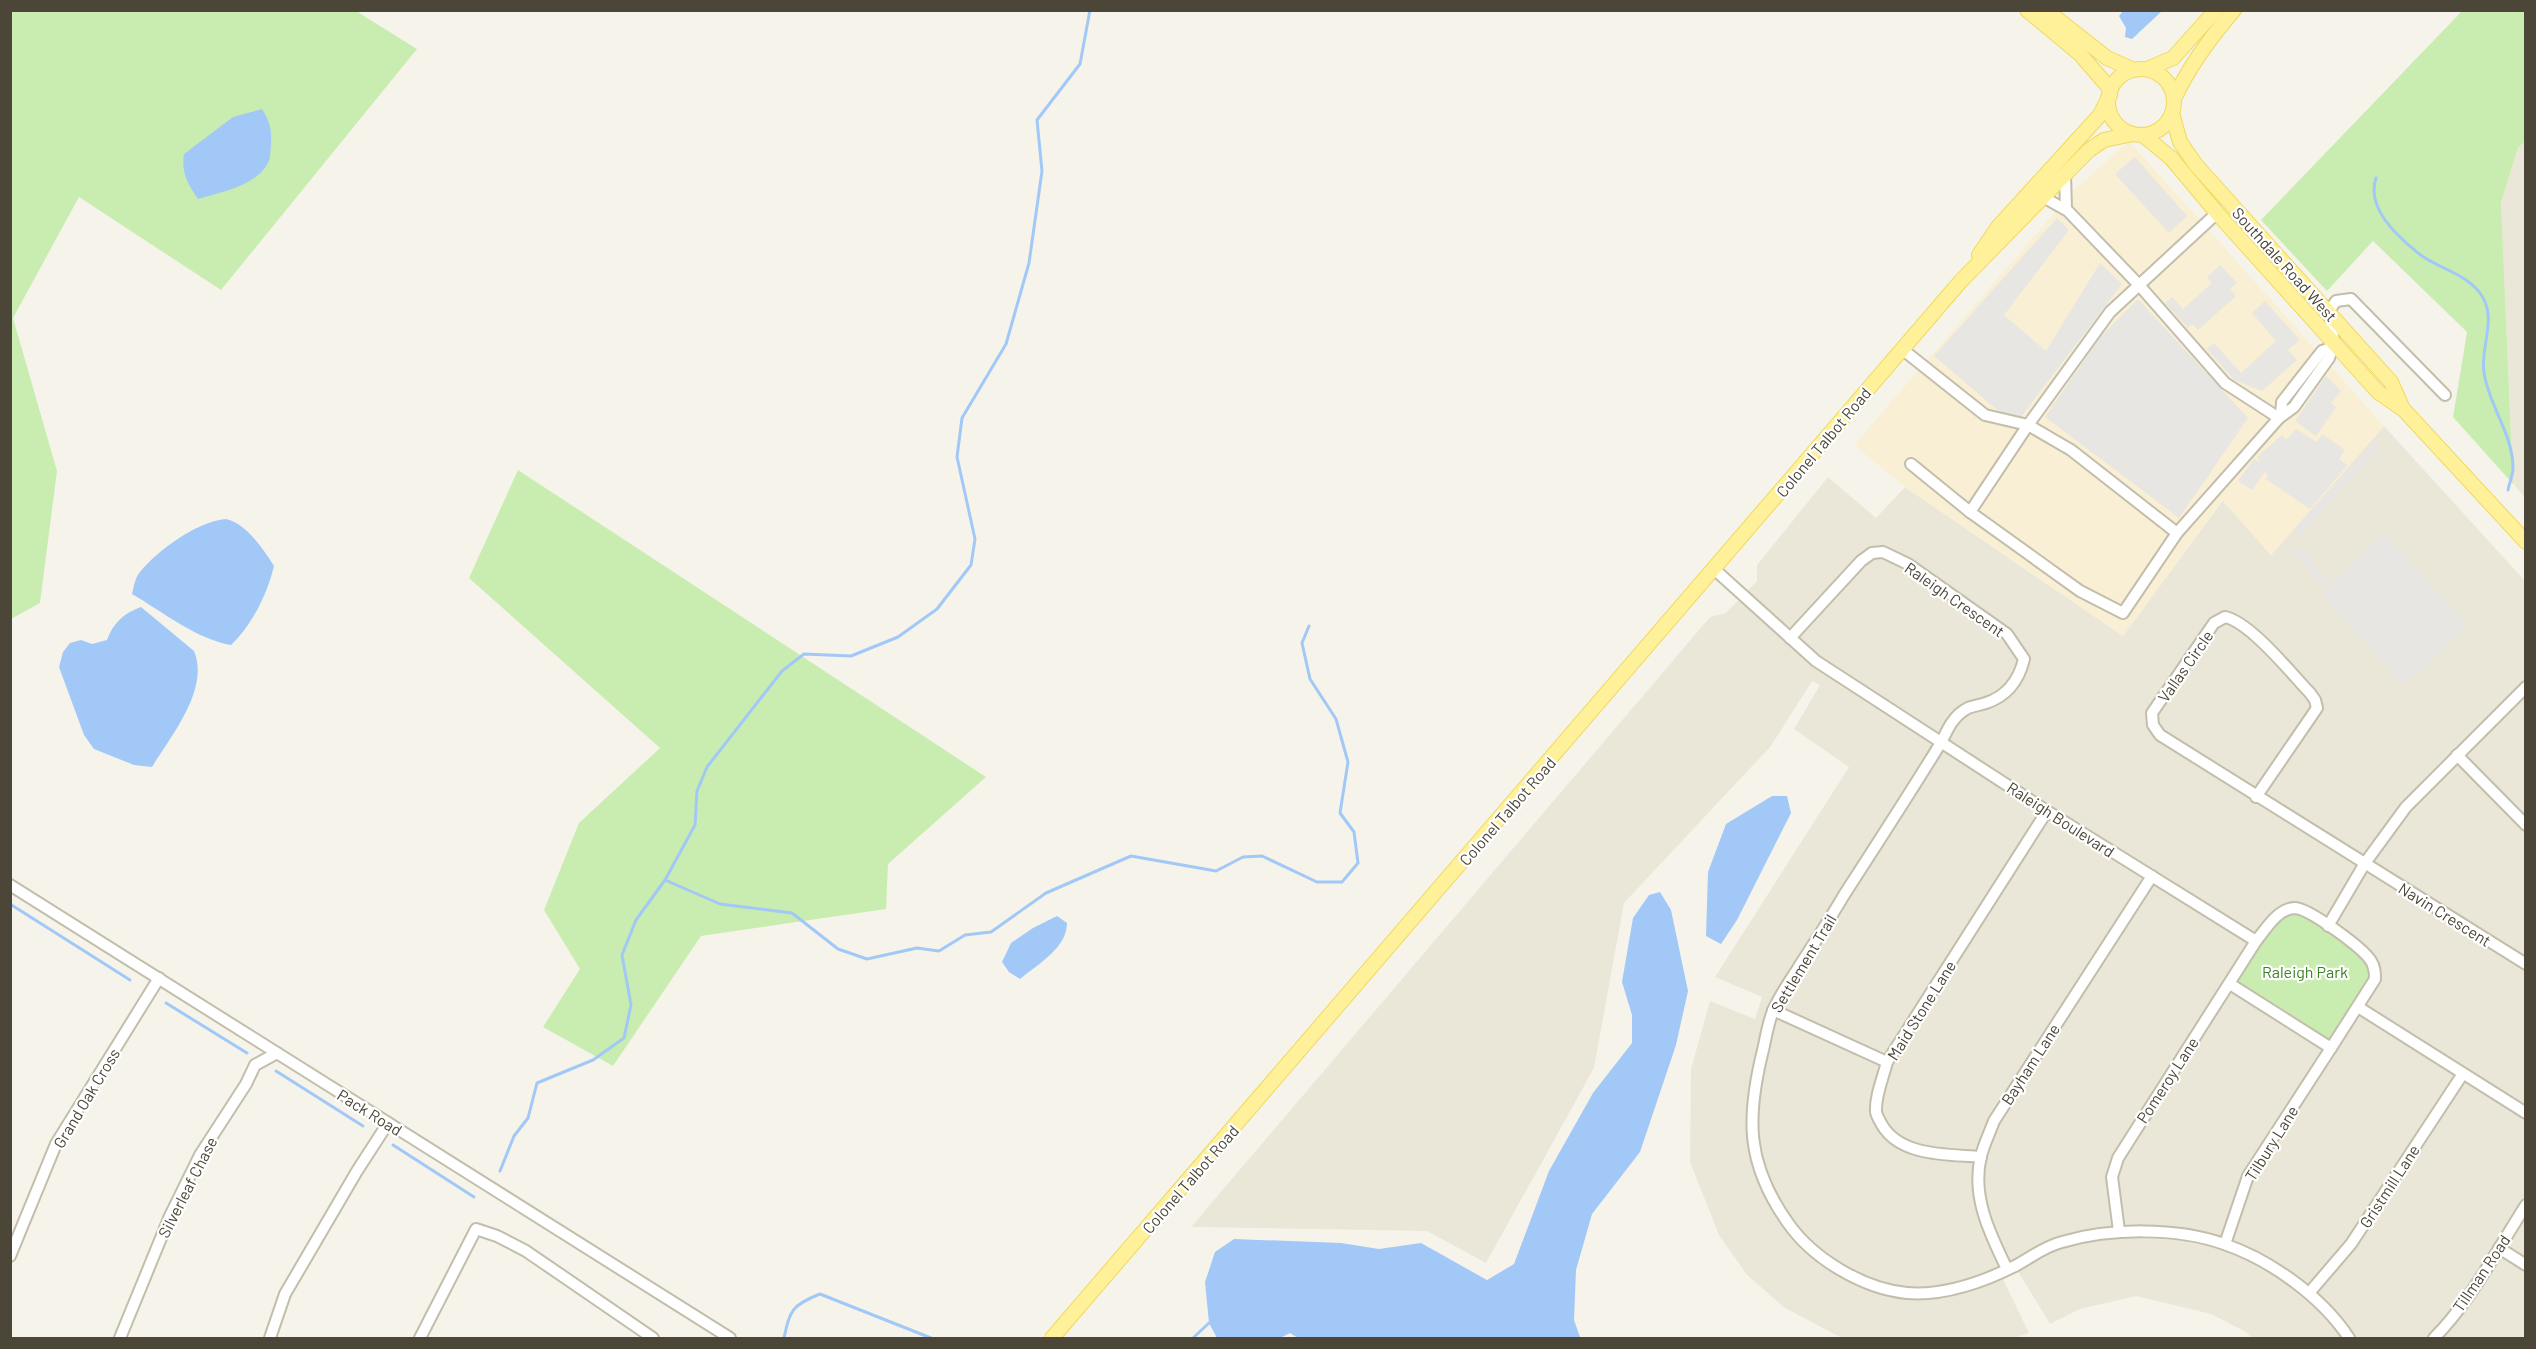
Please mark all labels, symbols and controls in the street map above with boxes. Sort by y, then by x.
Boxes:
street label: Southdale Road West [2229,203,2341,325]
street label: Colonel Talbot Road [1772,383,1874,501]
street label: Raleigh Crescent [1901,558,2009,640]
street label: Vallas Circle [2153,626,2217,706]
street label: Colonel Talbot Road [1455,753,1559,869]
street label: Raleigh Boulevard [2004,777,2118,861]
street label: Navin Crescent [2395,878,2495,950]
street label: Settlement Trail [1766,911,1840,1015]
street label: Maid Stone Lane [1883,957,1959,1063]
park label: Raleigh Park [2262,962,2348,981]
street label: Bayham Lane [1997,1020,2063,1108]
street label: Pomeroy Lane [2132,1033,2202,1127]
street label: Grand Oak Cross [49,1045,123,1151]
street label: Pack Road [334,1085,406,1139]
street label: Tilbury Lane [2240,1102,2302,1184]
street label: Colonel Talbot Road [1138,1121,1242,1237]
street label: Silverleaf Chase [153,1133,221,1241]
street label: Gristmill Lane [2355,1141,2423,1231]
street label: Tillman Road [2448,1231,2514,1315]

